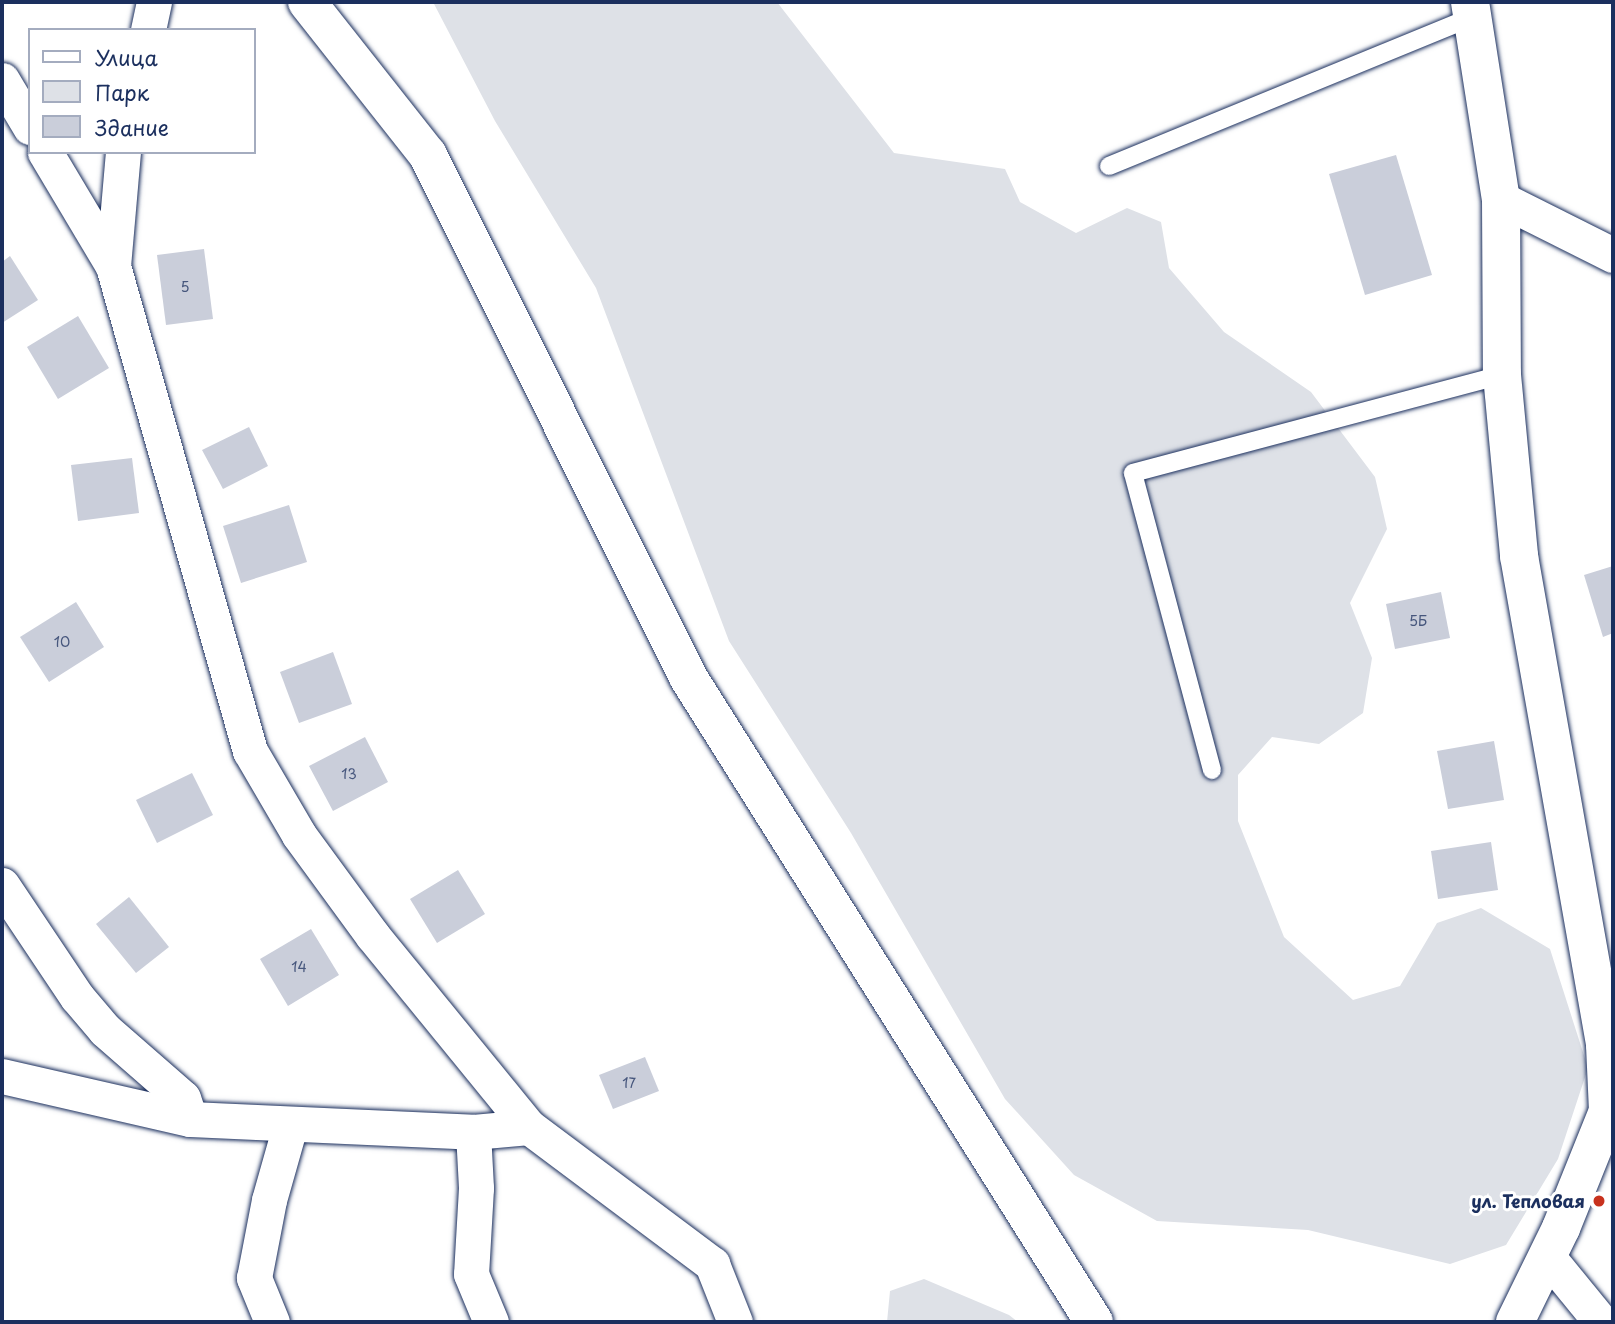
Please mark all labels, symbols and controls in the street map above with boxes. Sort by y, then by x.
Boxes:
legend [28,28,256,154]
text: Улица [95,41,158,73]
text: Парк [95,76,149,108]
text: Здание [95,111,169,143]
house number: 5 [180,279,190,295]
house number: 5Б [1409,613,1427,629]
house number: 10 [54,634,70,650]
house number: 13 [341,766,357,782]
house number: 14 [291,959,307,975]
house number: 17 [622,1075,636,1091]
place label: ул. Тепловая [1471,1190,1585,1212]
marker: ул. Тепловая [1591,1193,1607,1209]

